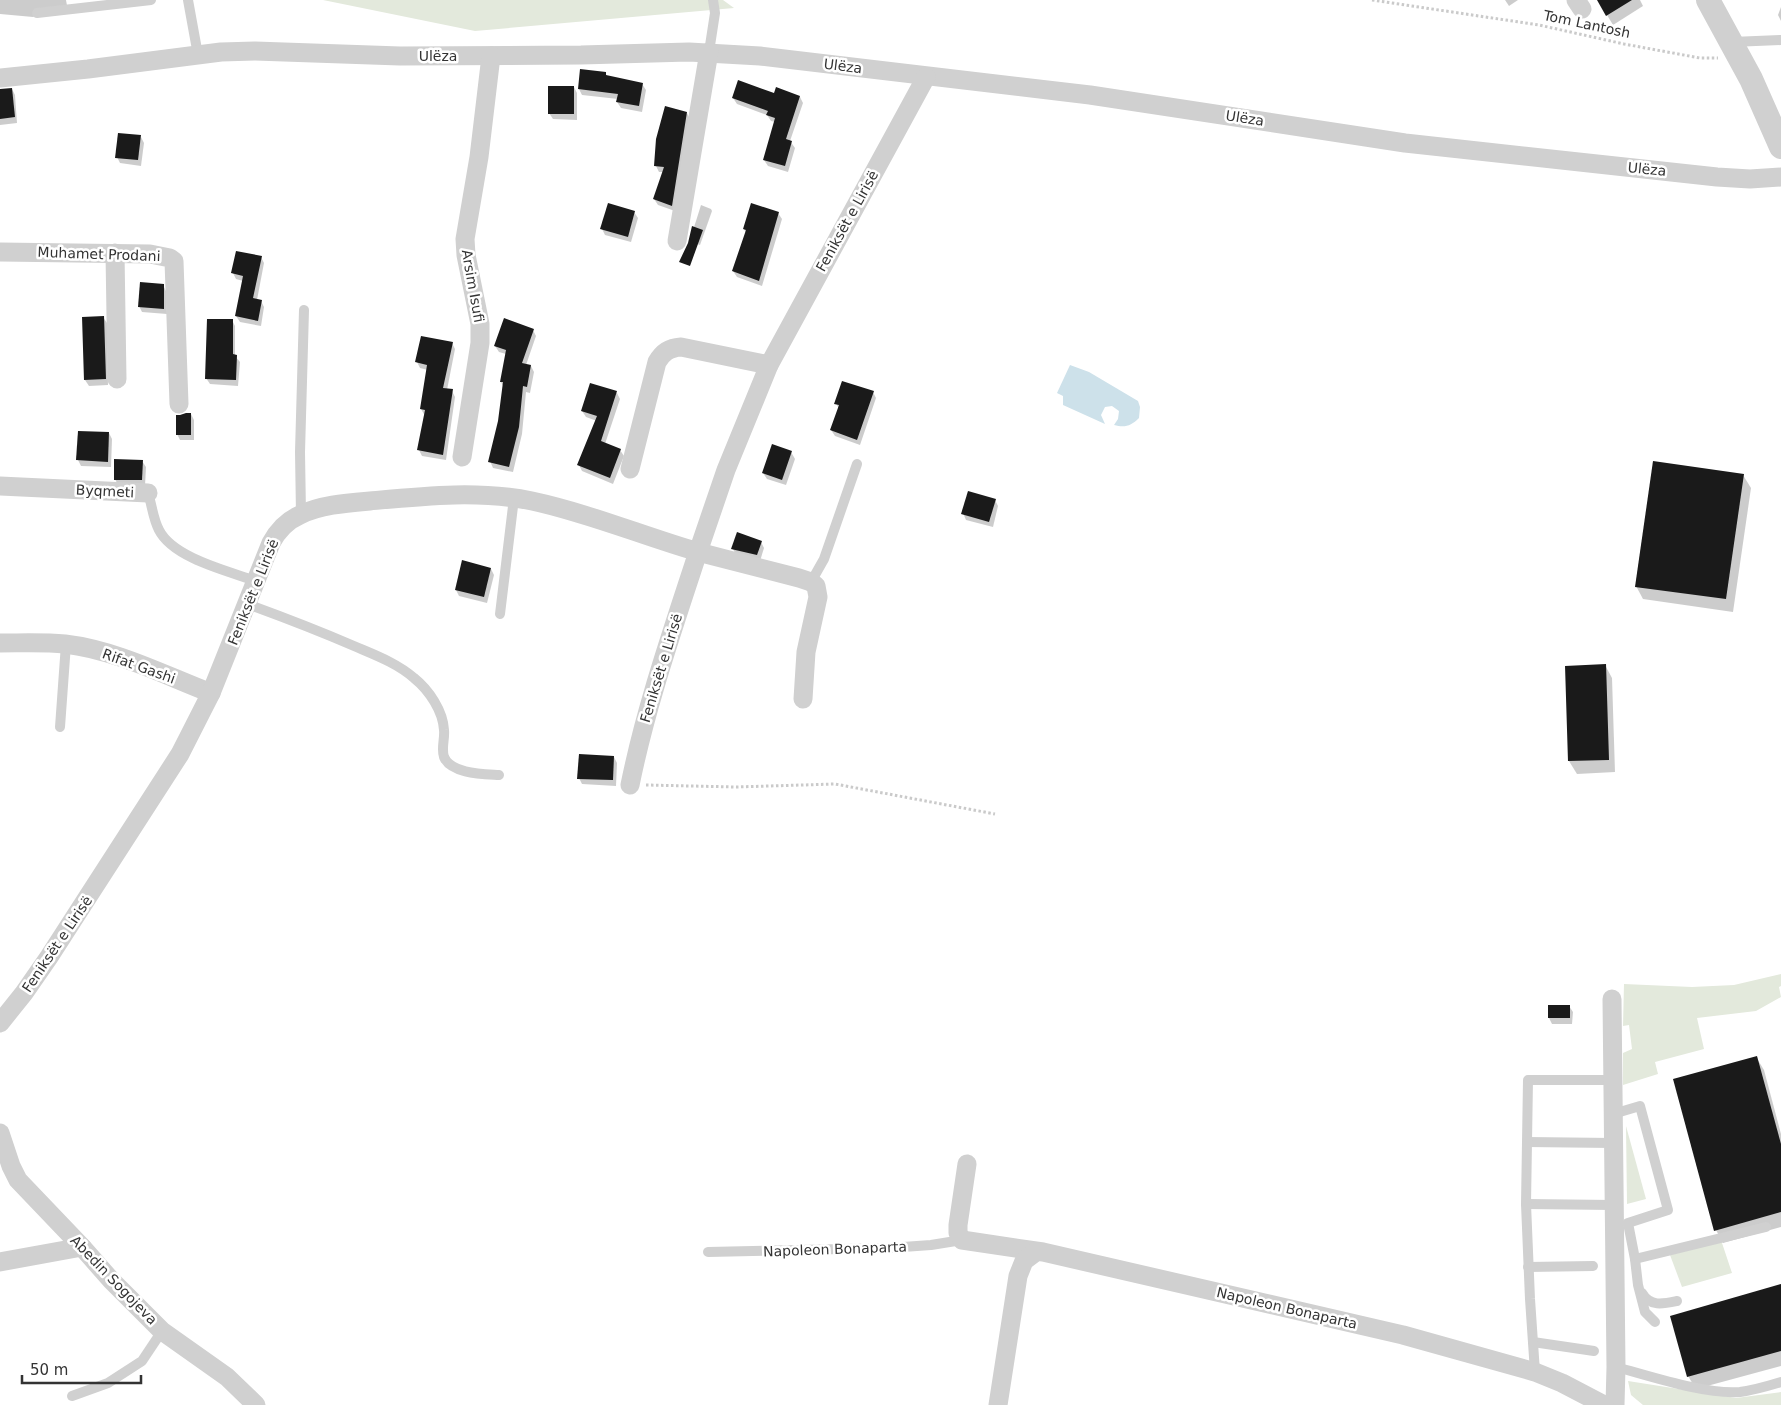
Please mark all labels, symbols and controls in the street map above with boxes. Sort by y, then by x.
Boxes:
street label: Tom Lantosh [1541,7,1632,41]
street label: Ulëza [419,48,457,64]
street label: Ulëza [823,56,863,76]
street label: Ulëza [1225,107,1265,129]
street label: Ulëza [1627,159,1667,179]
street label: Feniksët e Lirisë [813,168,881,274]
street label: Muhamet Prodani [37,244,161,264]
street label: Arsim Isufi [459,248,487,324]
street label: Byqmeti [75,481,135,501]
street label: Feniksët e Lirisë [224,537,282,647]
street label: Feniksët e Lirisë [637,612,685,724]
street label: Rifat Gashi [100,645,178,687]
street label: Feniksët e Lirisë [19,893,95,995]
street label: Abedin Sogojeva [67,1232,161,1328]
street label: Napoleon Bonaparta [763,1238,907,1260]
street label: Napoleon Bonaparta [1215,1284,1359,1332]
scale bar [22,1352,141,1384]
text: 50 m [30,1361,68,1379]

